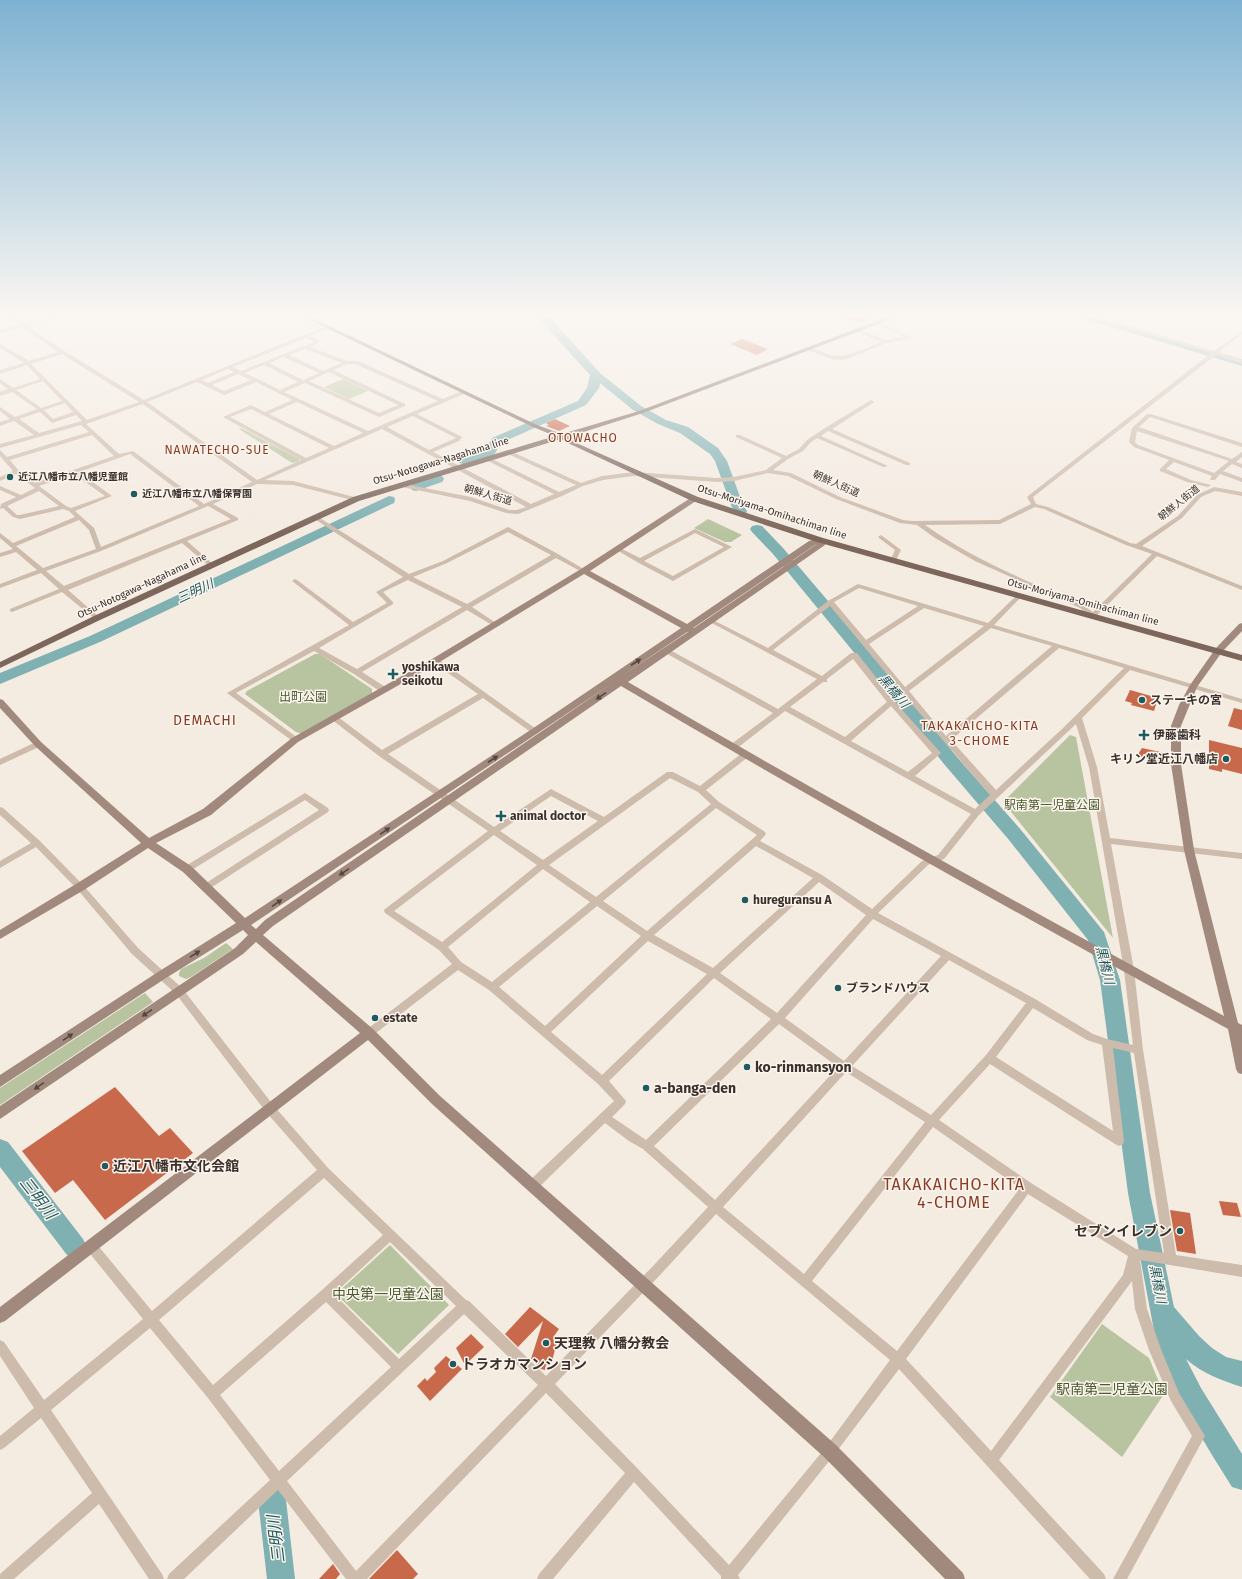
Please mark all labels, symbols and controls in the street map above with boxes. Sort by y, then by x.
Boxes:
district label: OTOWACHO [548,431,618,445]
street label: Otsu-Notogawa-Nagahama line [372,435,510,487]
district label: NAWATECHO-SUE [164,443,270,457]
street label: 朝鮮人街道 [811,468,861,500]
place label: 近江八幡市立八幡児童館 [18,471,128,483]
marker: 近江八幡市立八幡児童館 [5,472,15,482]
street label: 朝鮮人街道 [462,482,514,508]
street label: Otsu-Moriyama-Omihachiman line [696,482,848,542]
street label: 朝鮮人街道 [1156,483,1202,523]
place label: 近江八幡市立八幡保育園 [142,488,252,500]
marker: 近江八幡市立八幡保育園 [129,489,139,499]
street label: Otsu-Notogawa-Nagahama line [75,551,209,621]
water label: 三明川 [174,575,218,606]
street label: Otsu-Moriyama-Omihachiman line [1006,576,1160,628]
one-way arrow [630,658,641,666]
place label: yoshikawa seikotu [401,660,460,688]
marker: yoshikawa seikotu [387,668,399,680]
water label: 黒橋川 [876,671,914,712]
park label: 出町公園 [279,690,327,704]
one-way arrow [596,692,606,700]
place label: ステーキの宮 [1150,693,1222,707]
marker: ステーキの宮 [1137,695,1147,705]
district label: DEMACHI [173,712,237,729]
district label: TAKAKAICHO-KITA 3-CHOME [921,718,1039,748]
place label: 伊藤歯科 [1153,728,1201,742]
marker: 伊藤歯科 [1138,729,1150,741]
place label: キリン堂近江八幡店 [1110,752,1218,766]
marker: キリン堂近江八幡店 [1221,754,1231,764]
one-way arrow [488,755,499,763]
park label: 駅南第一児童公園 [1004,798,1100,812]
place label: animal doctor [510,809,586,823]
marker: animal doctor [495,810,507,822]
one-way arrow [379,827,391,834]
one-way arrow [338,868,349,876]
place label: hureguransu A [753,893,833,907]
marker: hureguransu A [740,895,750,905]
one-way arrow [272,899,282,907]
water label: 黒橋川 [1093,944,1117,988]
one-way arrow [189,951,201,958]
place label: ブランドハウス [846,981,930,995]
marker: ブランドハウス [833,983,843,993]
one-way arrow [141,1009,152,1017]
place label: estate [383,1011,418,1025]
marker: estate [370,1013,380,1023]
one-way arrow [62,1033,73,1041]
place label: ko-rinmansyon [755,1059,852,1076]
marker: ko-rinmansyon [742,1062,752,1072]
place label: a-banga-den [654,1080,736,1097]
one-way arrow [34,1082,45,1090]
marker: a-banga-den [641,1083,651,1093]
place label: 近江八幡市文化会館 [113,1158,239,1175]
marker: 近江八幡市文化会館 [100,1161,110,1171]
water label: 三明川 [16,1173,61,1224]
district label: TAKAKAICHO-KITA 4-CHOME [883,1175,1025,1212]
place label: セブンイレブン [1074,1223,1172,1240]
marker: セブンイレブン [1175,1226,1185,1236]
water label: 黒橋川 [1147,1263,1169,1307]
park label: 中央第一児童公園 [332,1286,444,1303]
place label: 天理教 八幡分教会 [554,1335,669,1352]
marker: 天理教 八幡分教会 [541,1338,551,1348]
place label: トラオカマンション [461,1356,587,1373]
marker: トラオカマンション [448,1359,458,1369]
park label: 駅南第二児童公園 [1056,1381,1168,1398]
water label: 三明川 [263,1512,288,1564]

